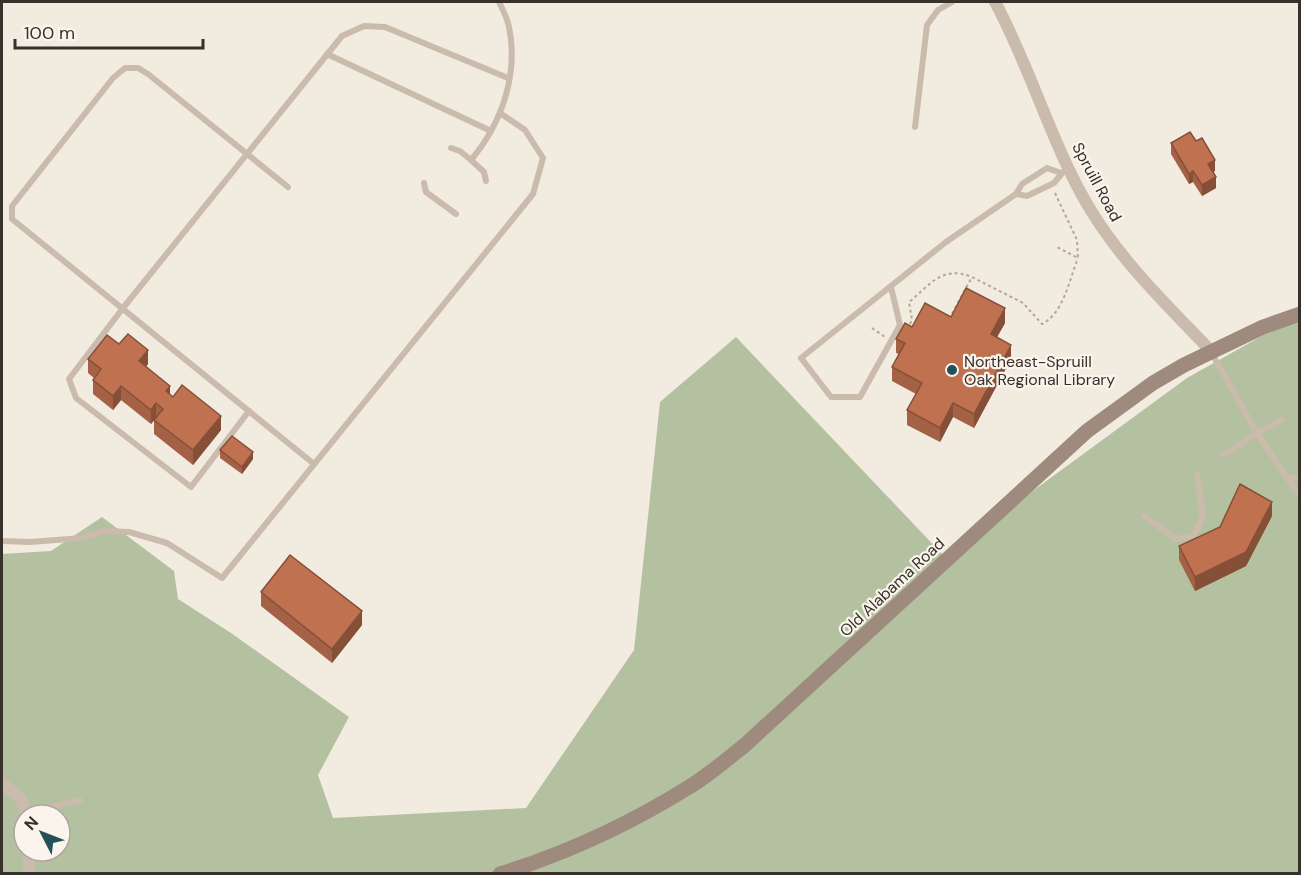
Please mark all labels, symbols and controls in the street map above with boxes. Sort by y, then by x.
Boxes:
scale bar [15,12,202,50]
text: 100 m [24,21,75,45]
street label: Spruill Road [1067,139,1127,225]
place label: Northeast-Spruill Oak Regional Library [964,351,1115,390]
marker: Northeast-Spruill Oak Regional Library [945,363,959,377]
street label: Old Alabama Road [835,533,949,641]
north arrow [12,803,72,863]
text: N [20,812,43,835]

